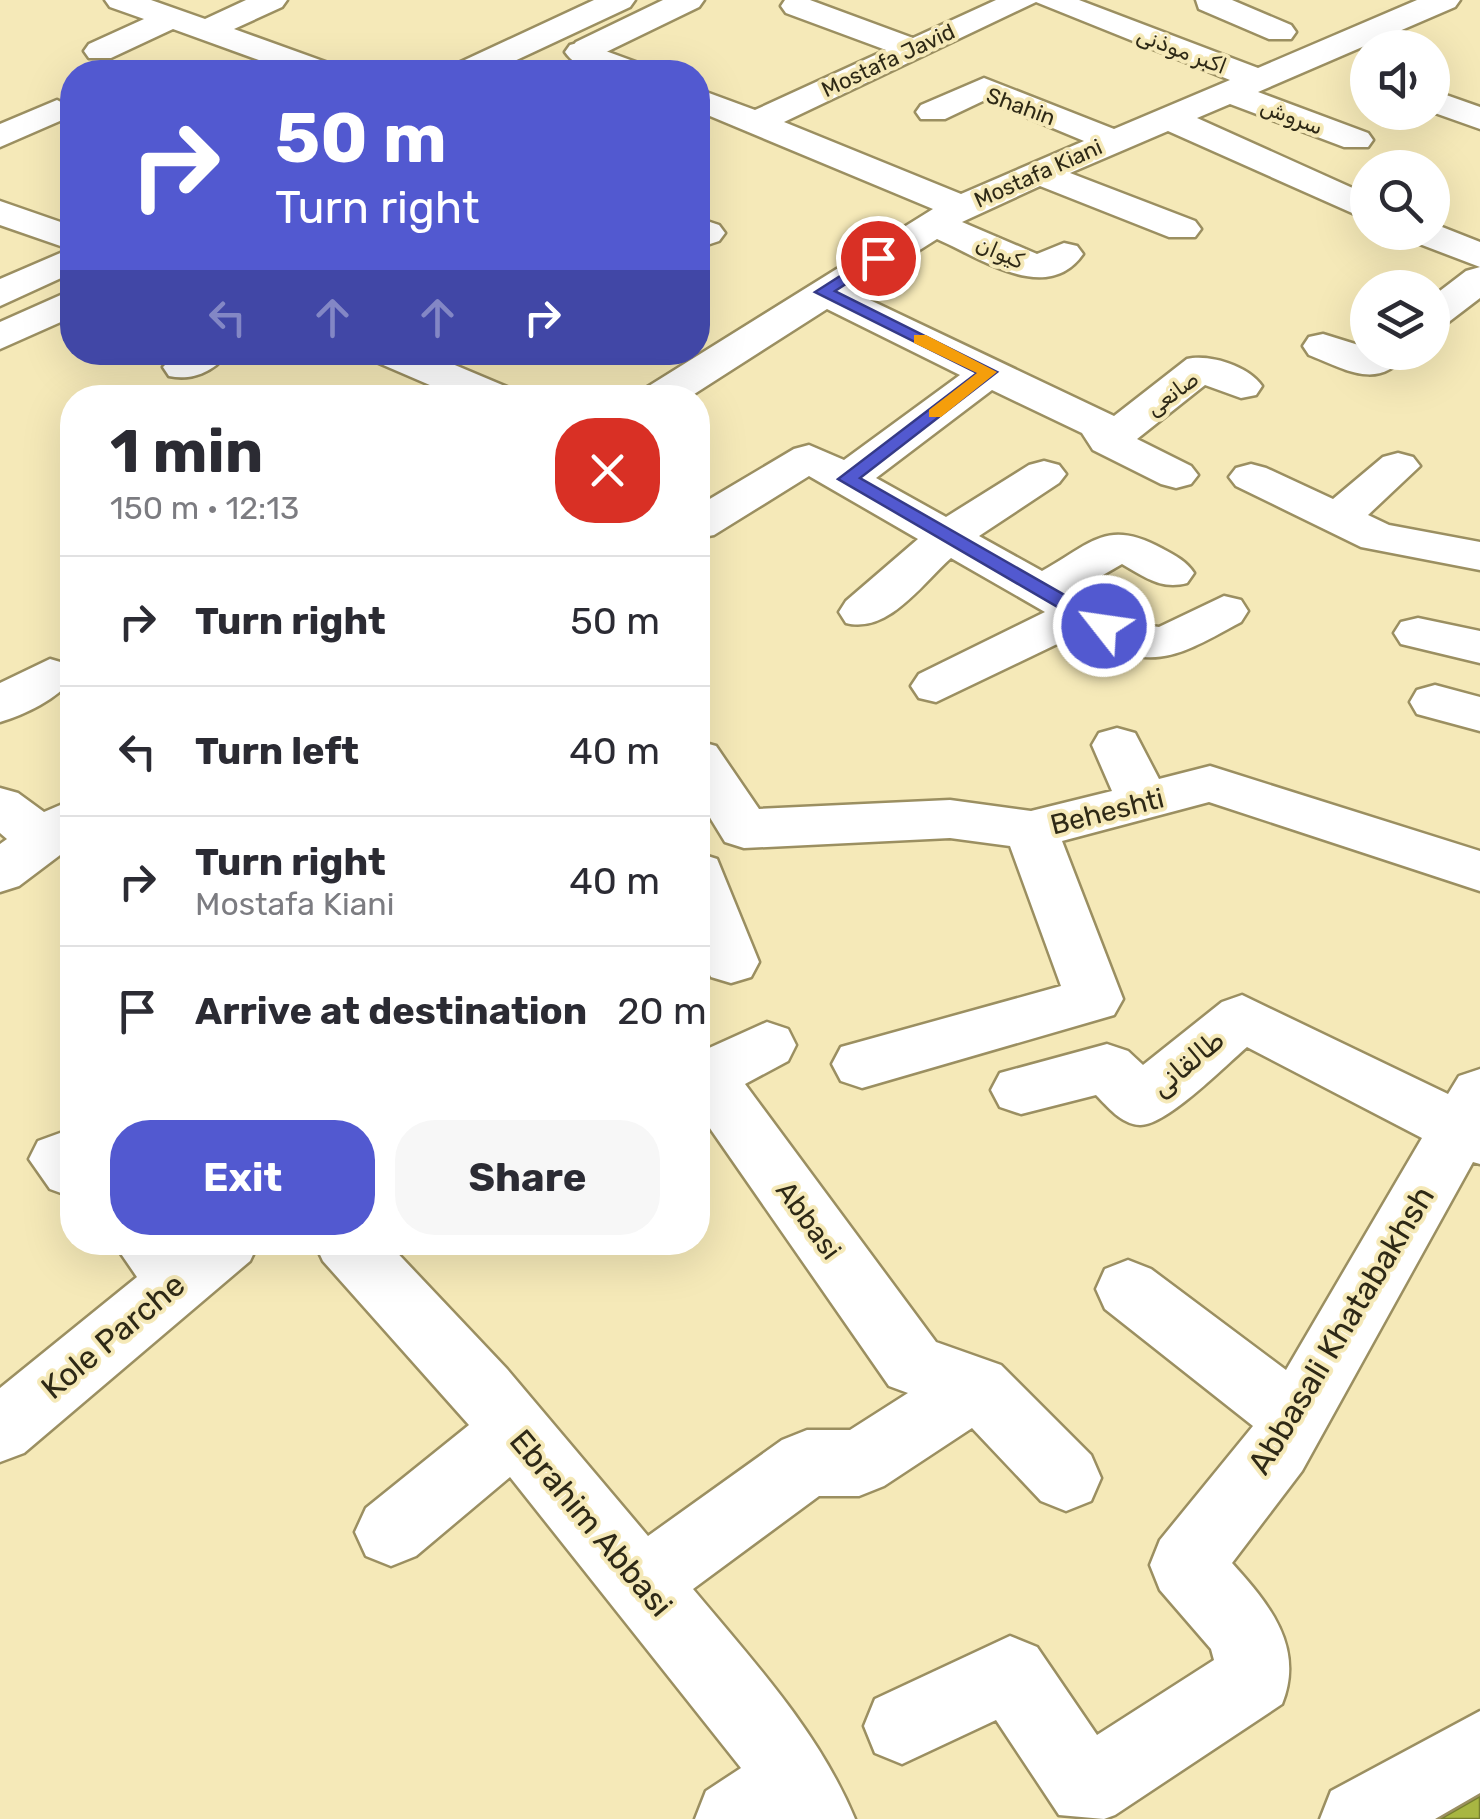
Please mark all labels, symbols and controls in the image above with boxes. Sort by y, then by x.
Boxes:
street label: Mostafa Javid [817,18,959,103]
street label: اکبر موذنی [1133,21,1230,80]
map controls [1350,30,1450,370]
button: sound [1350,30,1450,130]
street label: Shahin [983,82,1059,131]
street label: سروش [1257,92,1327,141]
text: 50 m [275,97,447,180]
icon: right [110,100,240,230]
street label: Mostafa Kiani [970,133,1106,214]
button: search [1350,150,1450,250]
text: Turn right [275,181,479,234]
pin [836,216,921,301]
street label: کیوان [972,230,1028,275]
icon: arrive [851,231,906,286]
button: layers [1350,270,1450,370]
icon: left [200,290,255,345]
icon: ahead [305,290,360,345]
icon: ahead [410,290,465,345]
icon: right [515,290,570,345]
street label: صانعی [1141,365,1204,422]
text: 1 min [110,416,263,487]
button: close [555,418,660,523]
text: 150 m · 12:13 [110,489,299,527]
position arrow [1052,574,1156,678]
icon: right [110,594,165,649]
text: Turn right [195,598,386,644]
text: 50 m [570,598,660,644]
icon: left [110,724,165,779]
text: Turn left [195,728,359,774]
text: 40 m [569,728,660,774]
street label: Beheshti [1047,781,1167,842]
text: Turn right [195,839,386,885]
icon: right [110,854,165,909]
text: 40 m [569,858,660,904]
text: Mostafa Kiani [195,885,394,923]
icon: arrive [110,984,165,1039]
text: Arrive at destination [195,988,587,1034]
text: 20 m [617,988,707,1034]
street label: طالقانی [1144,1023,1231,1104]
button: Exit [110,1120,375,1235]
button: Share [395,1120,660,1235]
street label: Abbasi [769,1175,848,1266]
street label: Abbasali Khatabakhsh [1240,1179,1442,1481]
street label: Kole Parche [34,1265,192,1407]
street label: Ebrahim Abbasi [502,1422,680,1624]

